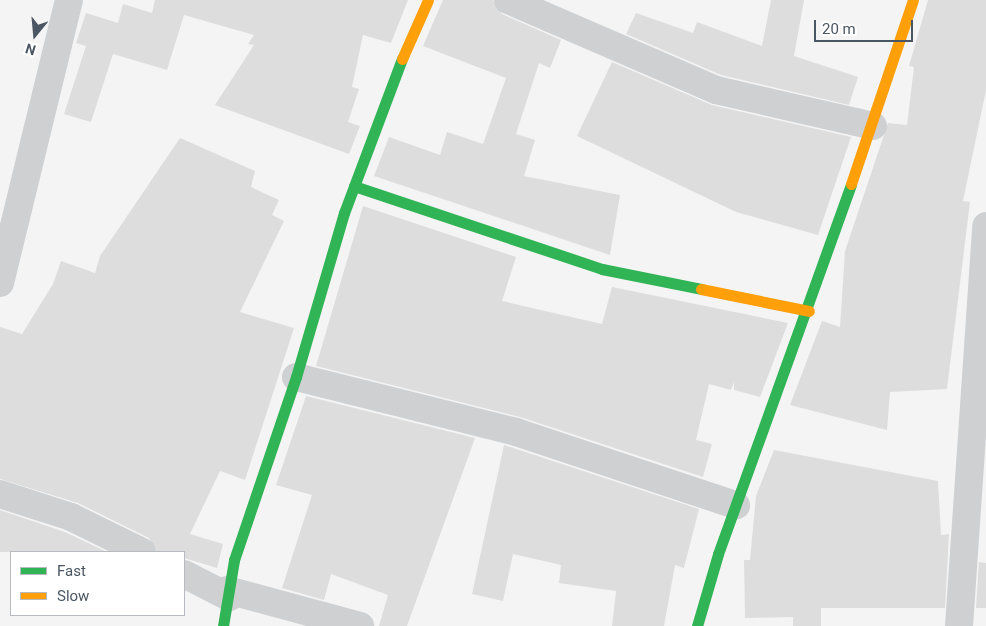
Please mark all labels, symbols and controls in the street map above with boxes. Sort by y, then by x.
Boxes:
north arrow [10,10,60,60]
scale bar [816,10,915,42]
text: 20 m [822,20,856,38]
text: N [24,40,38,58]
legend [10,551,185,616]
text: Fast [57,562,86,580]
text: Slow [57,587,89,605]

